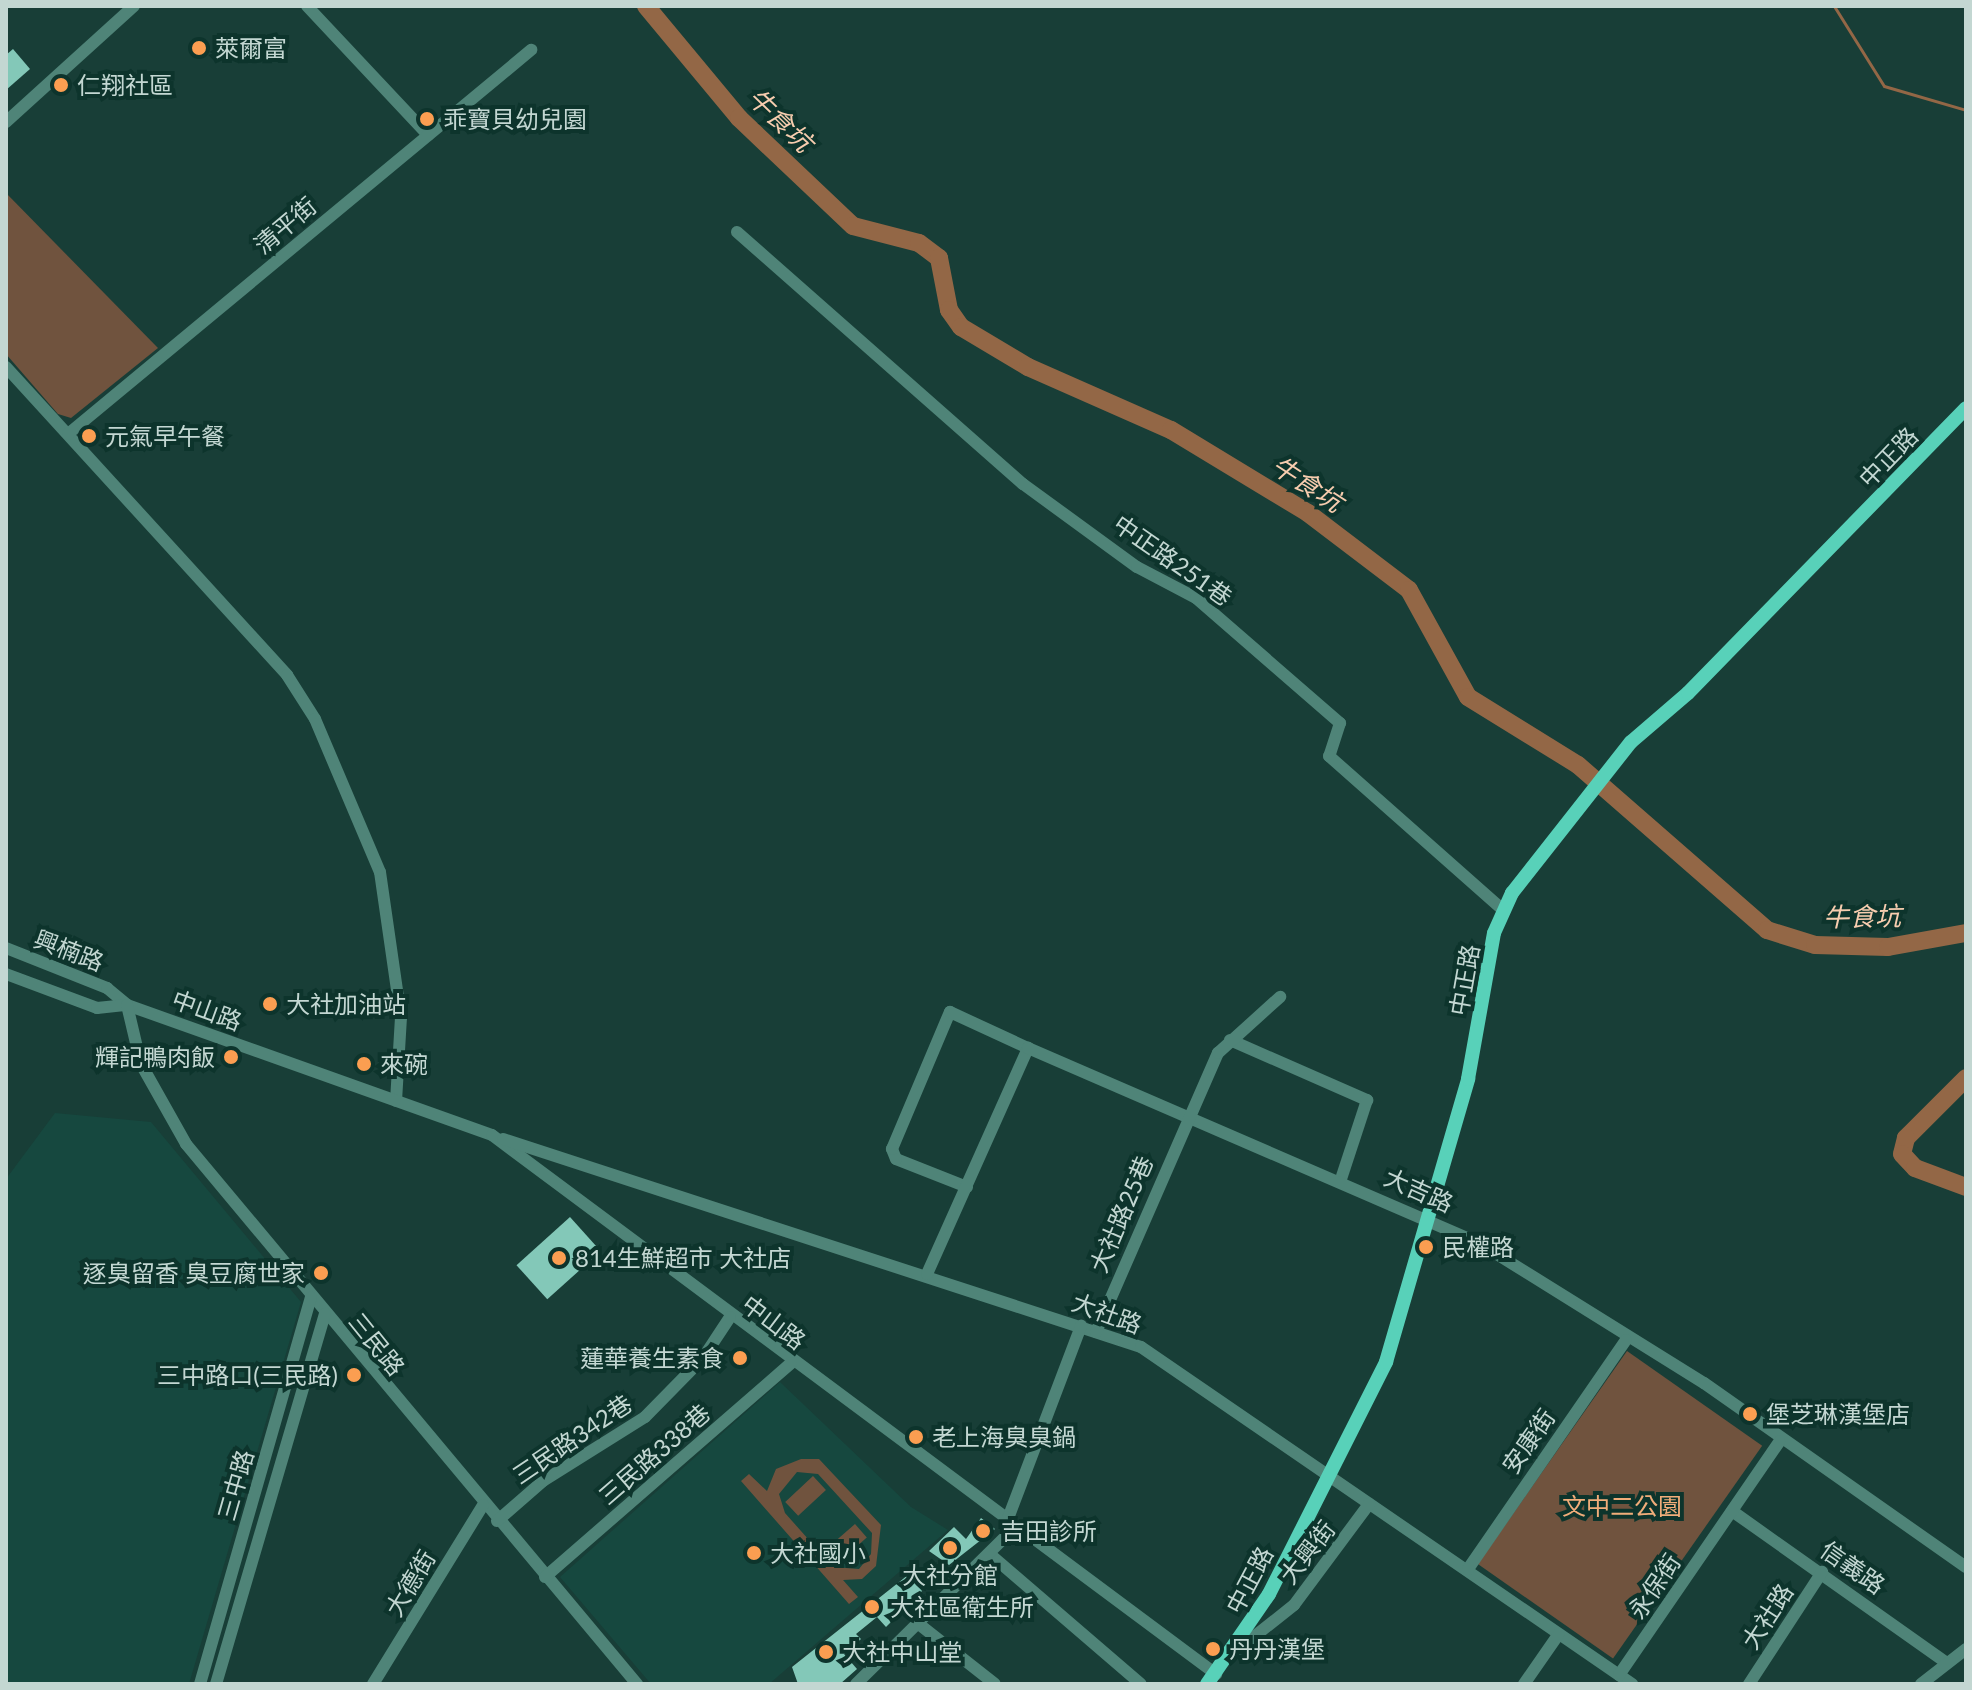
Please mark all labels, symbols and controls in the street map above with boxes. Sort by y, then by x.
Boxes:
place label: 萊爾富 [215,34,287,62]
marker: 萊爾富 [190,39,208,57]
place label: 仁翔社區 [77,71,173,99]
marker: 仁翔社區 [52,76,70,94]
water label: 牛食坑 [741,82,819,158]
place label: 乖寶貝幼兒園 [443,105,587,133]
marker: 乖寶貝幼兒園 [418,110,436,128]
street label: 清平街 [248,191,322,259]
street label: 中正路 [1853,421,1923,493]
place label: 元氣早午餐 [105,422,225,450]
marker: 元氣早午餐 [80,427,98,445]
water label: 牛食坑 [1266,450,1348,518]
street label: 中正路251巷 [1108,509,1238,611]
water label: 牛食坑 [1823,901,1901,933]
street label: 興楠路 [30,924,108,976]
street label: 中正路 [1444,942,1484,1018]
street label: 中山路 [168,984,246,1036]
place label: 大社加油站 [286,990,406,1018]
marker: 大社加油站 [261,995,279,1013]
place label: 輝記鴨肉飯 [95,1043,215,1071]
marker: 輝記鴨肉飯 [222,1048,240,1066]
place label: 來碗 [380,1050,428,1078]
marker: 來碗 [355,1055,373,1073]
street label: 大社路25巷 [1084,1151,1158,1277]
street label: 大吉路 [1380,1162,1458,1218]
place label: 民權路 [1442,1233,1514,1261]
marker: 民權路 [1417,1238,1435,1256]
place label: 814生鮮超市 大社店 [575,1244,791,1272]
marker: 814生鮮超市 大社店 [550,1249,568,1267]
place label: 逐臭留香 臭豆腐世家 [83,1259,305,1287]
marker: 逐臭留香 臭豆腐世家 [312,1264,330,1282]
street label: 大社路 [1068,1287,1146,1339]
street label: 中山路 [737,1289,811,1355]
street label: 三民路 [343,1307,411,1381]
place label: 蓮華養生素食 [580,1344,724,1372]
marker: 蓮華養生素食 [731,1349,749,1367]
place label: 三中路口(三民路) [157,1361,338,1389]
marker: 三中路口(三民路) [345,1366,363,1384]
street label: 三民路342巷 [507,1389,637,1489]
street label: 三民路338巷 [593,1398,715,1510]
place label: 堡芝琳漢堡店 [1766,1400,1910,1428]
street label: 安康街 [1496,1403,1560,1479]
marker: 堡芝琳漢堡店 [1741,1405,1759,1423]
place label: 老上海臭臭鍋 [932,1423,1076,1451]
marker: 老上海臭臭鍋 [907,1428,925,1446]
street label: 三中路 [211,1446,259,1524]
park label: 文中二公園 [1562,1492,1682,1520]
street label: 大興街 [1273,1515,1341,1589]
place label: 吉田診所 [1001,1517,1097,1545]
marker: 吉田診所 [972,1520,994,1542]
street label: 信義路 [1815,1535,1891,1599]
place label: 大社國小 [770,1539,866,1567]
marker: 大社分館 [941,1539,959,1557]
street label: 中正路 [1219,1541,1279,1619]
marker: 大社國小 [745,1544,763,1562]
street label: 大德街 [379,1545,441,1621]
street label: 永保街 [1622,1548,1686,1624]
place label: 大社分館 [902,1561,998,1589]
street label: 大社路 [1735,1578,1799,1654]
place label: 大社區衛生所 [890,1593,1034,1621]
marker: 大社區衛生所 [861,1596,883,1618]
place label: 丹丹漢堡 [1229,1635,1325,1663]
place label: 大社中山堂 [842,1638,962,1666]
marker: 丹丹漢堡 [1204,1640,1222,1658]
marker: 大社中山堂 [817,1643,835,1661]

